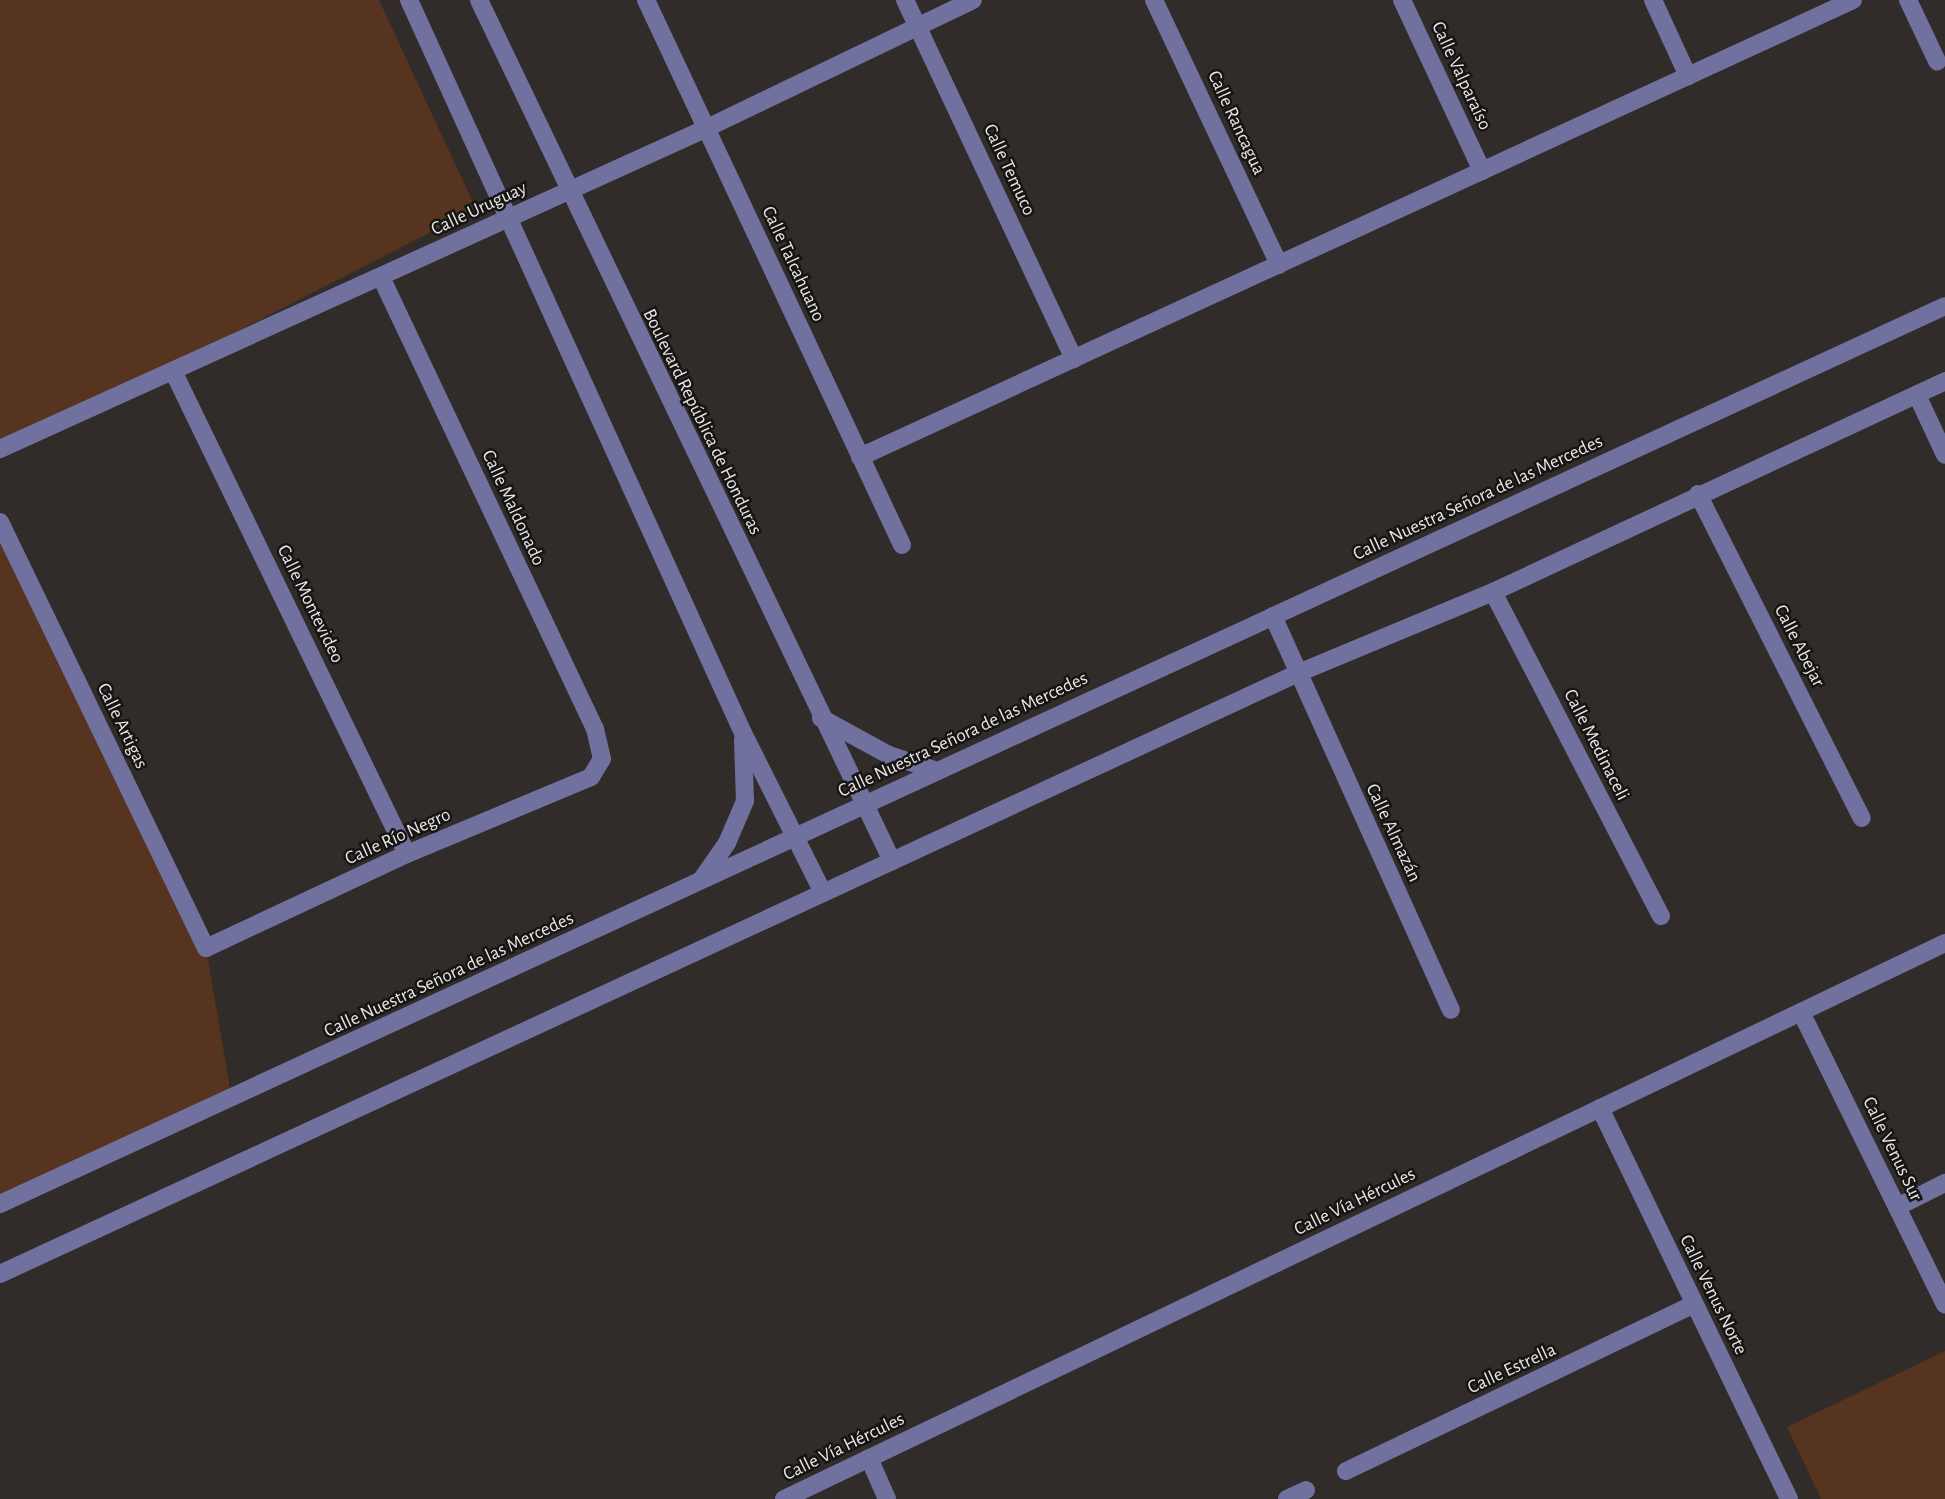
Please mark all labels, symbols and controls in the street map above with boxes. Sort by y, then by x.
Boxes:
street label: Calle Valparaíso [1426,18,1496,134]
street label: Calle Rancagua [1202,67,1270,179]
street label: Calle Temuco [978,121,1040,219]
street label: Calle Uruguay [428,177,530,241]
street label: Calle Talcahuano [756,203,830,325]
street label: Boulevard República de Honduras [637,305,767,539]
street label: Calle Nuestra Señora de las Mercedes [1350,430,1606,566]
street label: Calle Maldonado [476,447,550,569]
street label: Calle Montevideo [272,541,348,667]
street label: Calle Abejar [1769,601,1829,691]
street label: Calle Nuestra Señora de las Mercedes [835,667,1091,803]
street label: Calle Artigas [92,680,152,772]
street label: Calle Medinaceli [1558,686,1634,804]
street label: Calle Almazán [1360,780,1426,886]
street label: Calle Río Negro [342,804,454,870]
street label: Calle Nuestra Señora de las Mercedes [321,907,577,1043]
street label: Calle Venus Sur [1857,1093,1927,1205]
street label: Calle Vía Hércules [1291,1163,1419,1241]
street label: Calle Venus Norte [1674,1231,1752,1359]
street label: Calle Estrella [1464,1339,1560,1399]
street label: Calle Vía Hércules [780,1408,908,1486]

